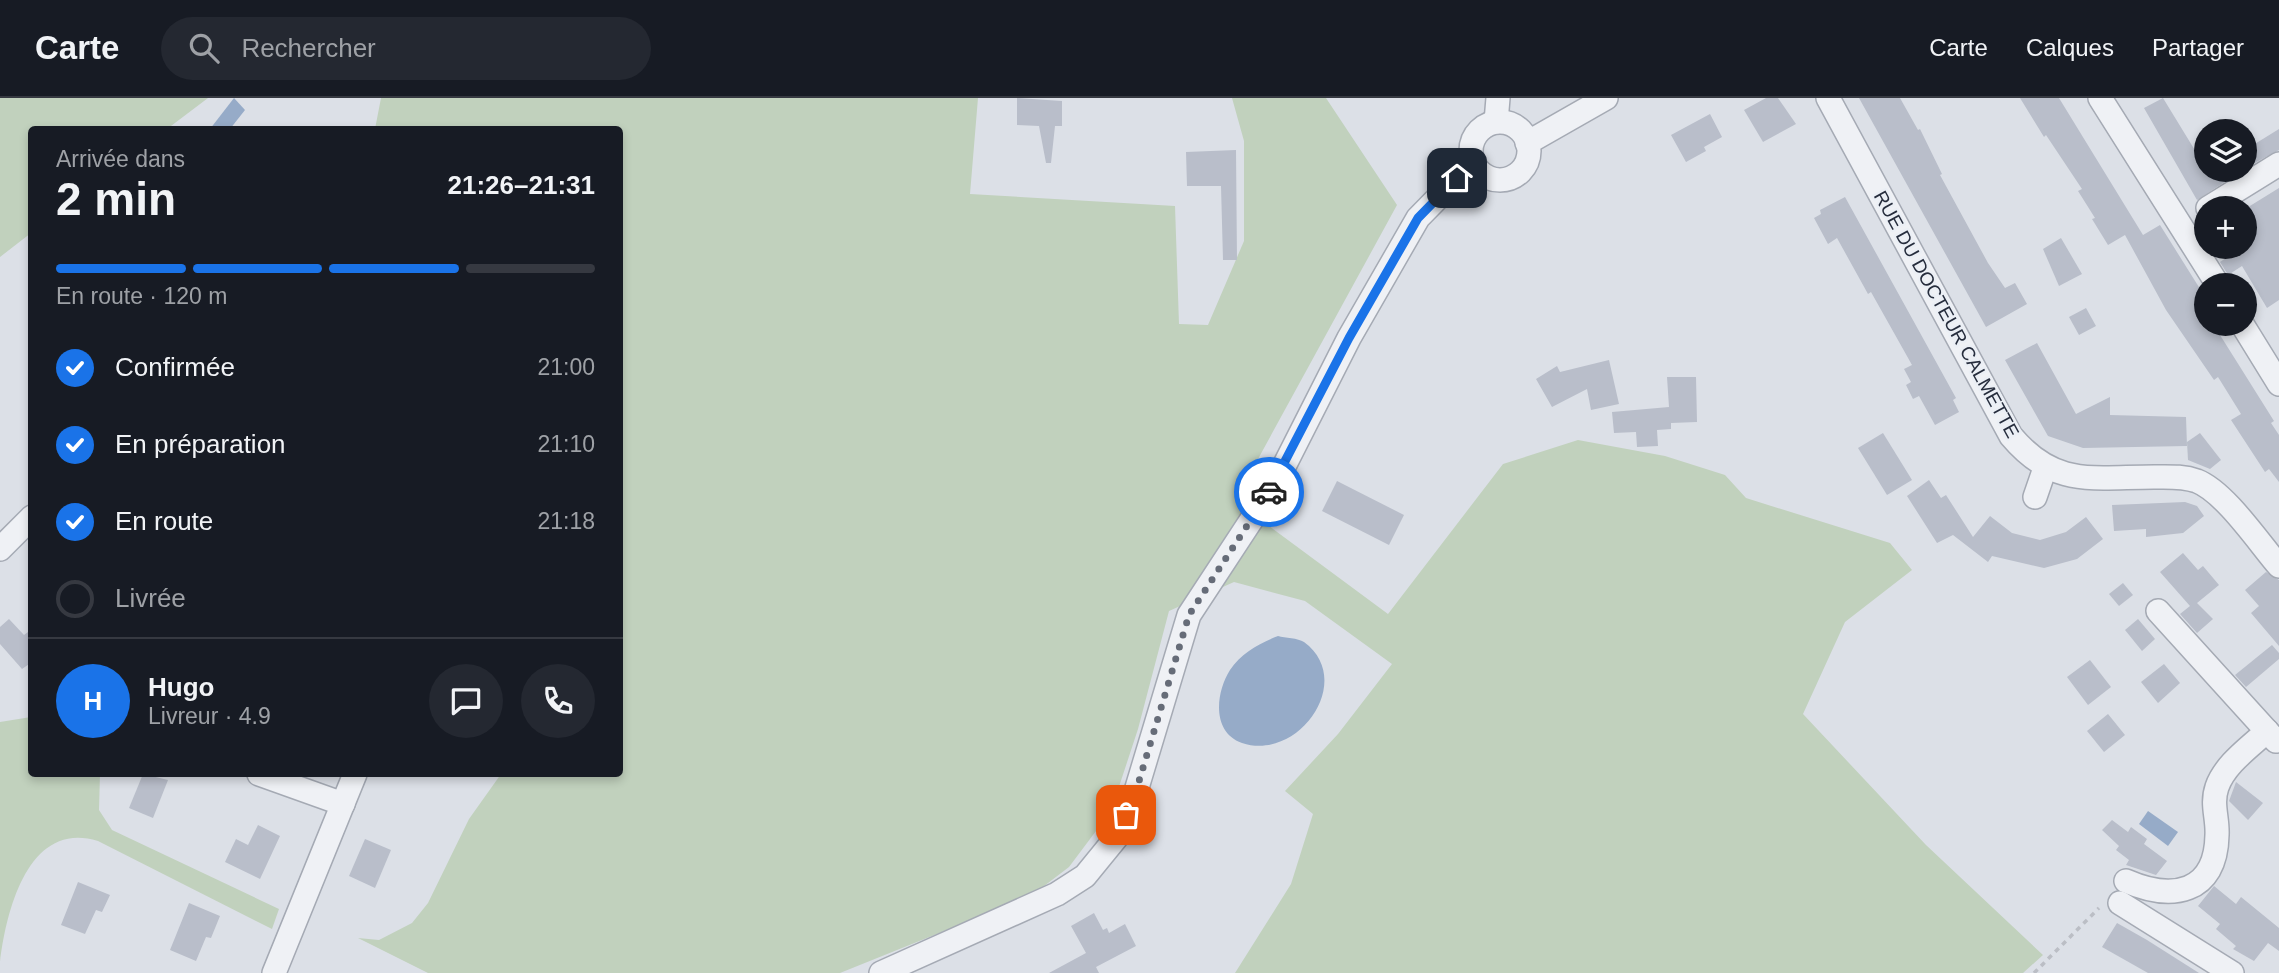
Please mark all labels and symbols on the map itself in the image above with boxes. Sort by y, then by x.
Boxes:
pin [1427,148,1487,208]
street label: RUE DU DOCTEUR CALMETTE [1870,187,2023,441]
courier [1234,457,1304,527]
pin [1096,785,1156,845]

